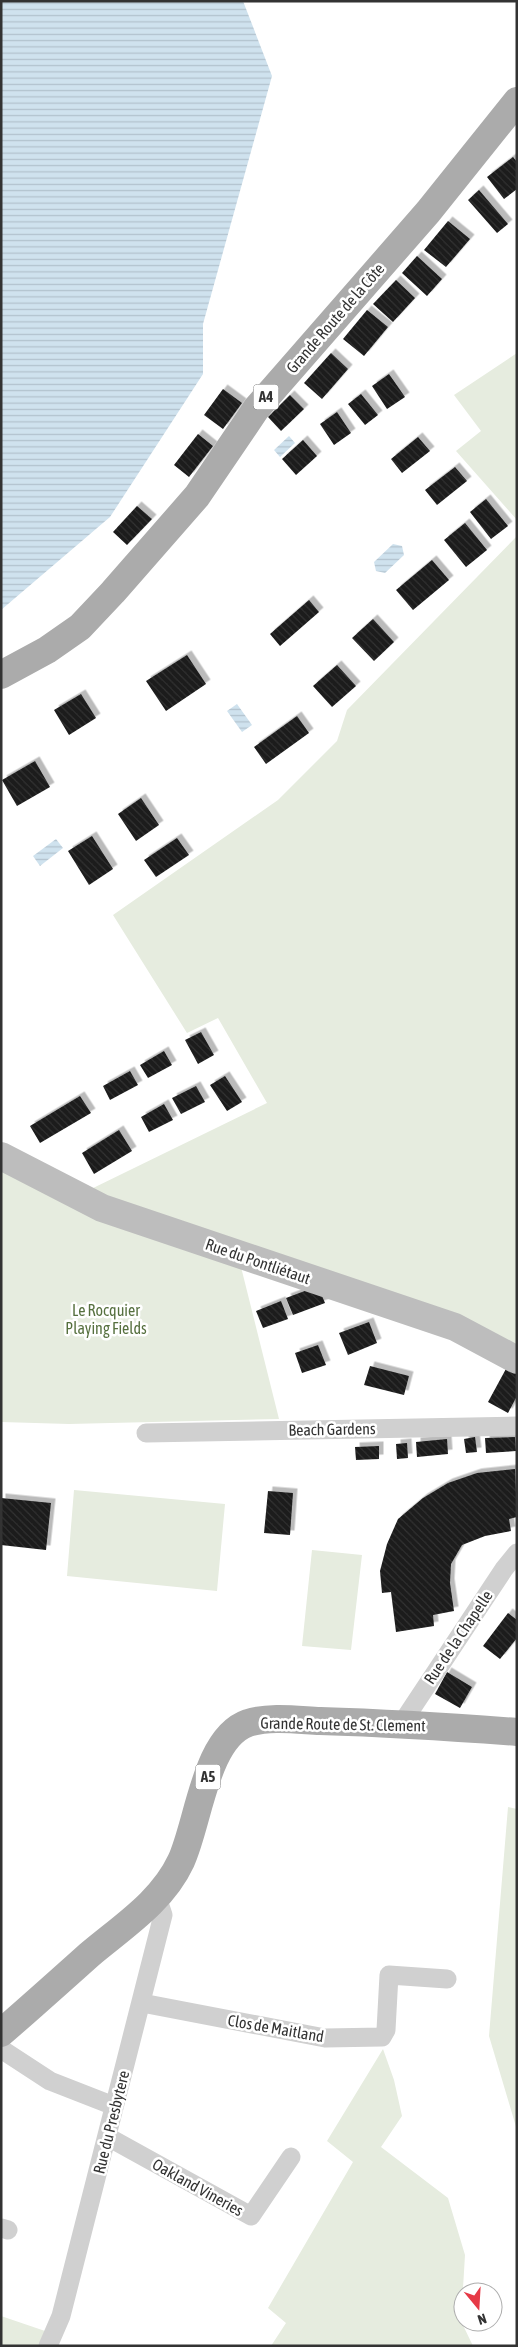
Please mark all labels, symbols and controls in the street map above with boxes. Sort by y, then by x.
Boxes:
street label: Grande Route de la Côte [282,259,388,377]
road number: A4 [254,384,278,410]
street label: Rue du Pontliétaut [203,1235,313,1288]
park label: Le Rocquier Playing Fields [65,1301,147,1338]
street label: Beach Gardens [288,1419,376,1439]
street label: Rue de la Chapelle [420,1587,497,1688]
street label: Grande Route de St. Clement [260,1714,426,1734]
road number: A5 [196,1764,220,1790]
street label: Clos de Maitland [227,2011,325,2045]
street label: Rue du Presbytere [89,2068,134,2176]
street label: Oakland Vineries [150,2155,247,2219]
north arrow [453,2282,503,2332]
text: N [476,2310,488,2328]

